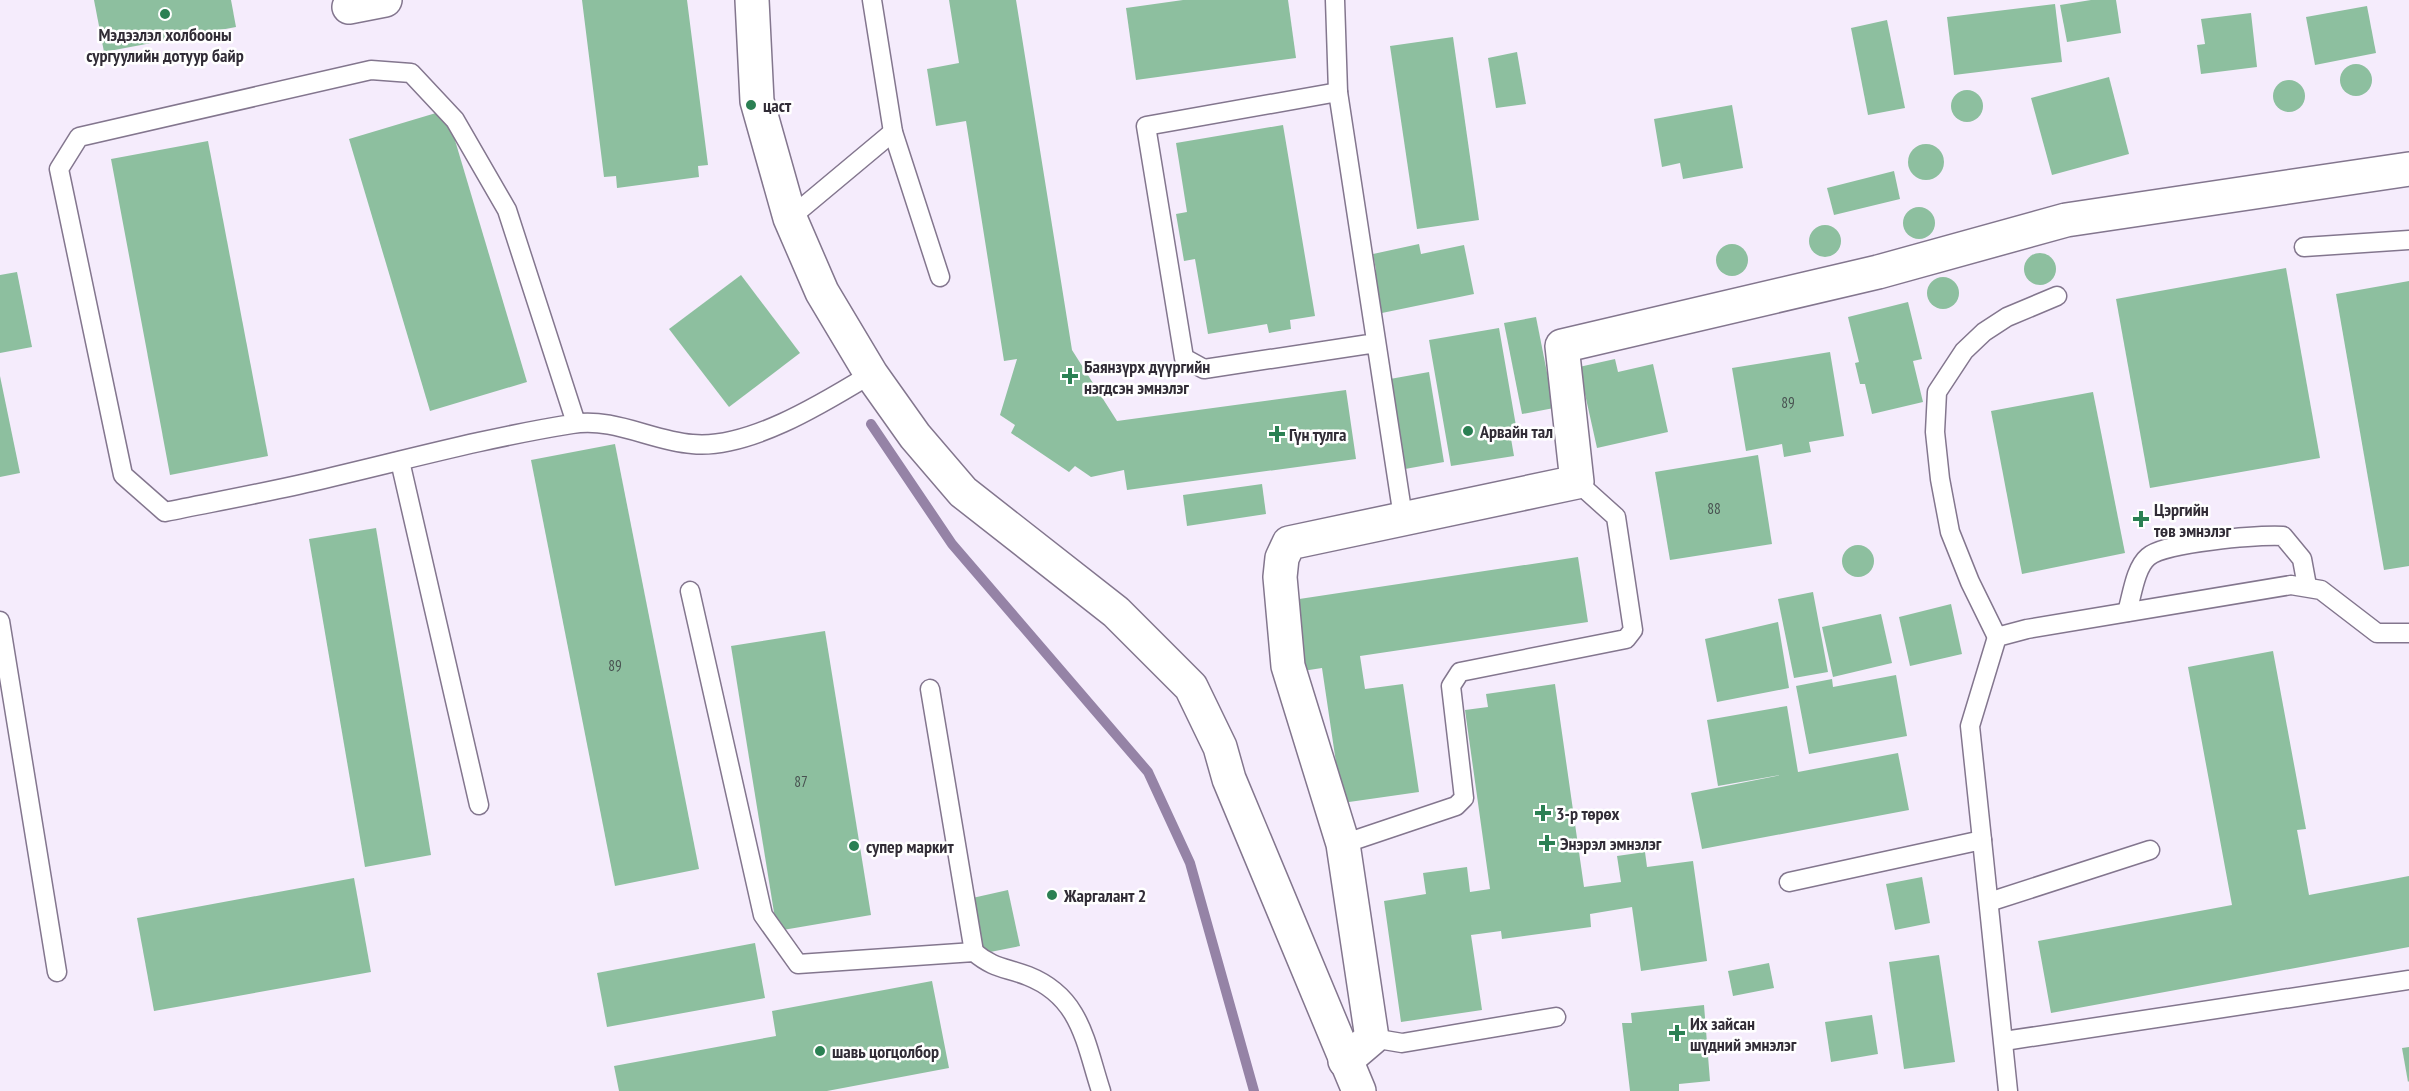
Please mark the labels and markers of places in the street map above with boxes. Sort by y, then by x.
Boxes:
marker: Мэдээлэл холбооны сургуулийн дотуур байр [158,7,172,21]
place label: Мэдээлэл холбооны сургуулийн дотуур байр [86,23,244,67]
place label: цаст [763,94,792,117]
marker: цаст [744,98,758,112]
place label: Баянзүрх дүүргийн нэгдсэн эмнэлэг [1084,355,1210,399]
marker: Баянзүрх дүүргийн нэгдсэн эмнэлэг [1061,367,1079,385]
place label: Арвайн тал [1479,420,1553,443]
place label: Гүн тулга [1289,423,1346,446]
marker: Арвайн тал [1461,424,1475,438]
marker: Гүн тулга [1270,427,1284,441]
place label: Цэргийн төв эмнэлэг [2154,498,2231,542]
marker: Цэргийн төв эмнэлэг [2132,510,2150,528]
place label: 3-р төрөх [1556,802,1619,825]
marker: 3-р төрөх [1534,804,1552,822]
place label: Энэрэл эмнэлэг [1560,832,1662,855]
marker: Энэрэл эмнэлэг [1538,834,1556,852]
place label: супер маркит [866,835,954,858]
marker: супер маркит [847,839,861,853]
place label: Жаргалант 2 [1063,884,1146,907]
marker: Жаргалант 2 [1045,888,1059,902]
place label: Их зайсан шүдний эмнэлэг [1690,1012,1797,1056]
marker: Их зайсан шүдний эмнэлэг [1668,1024,1686,1042]
place label: шавь цогцолбор [832,1040,939,1063]
marker: шавь цогцолбор [813,1044,827,1058]

